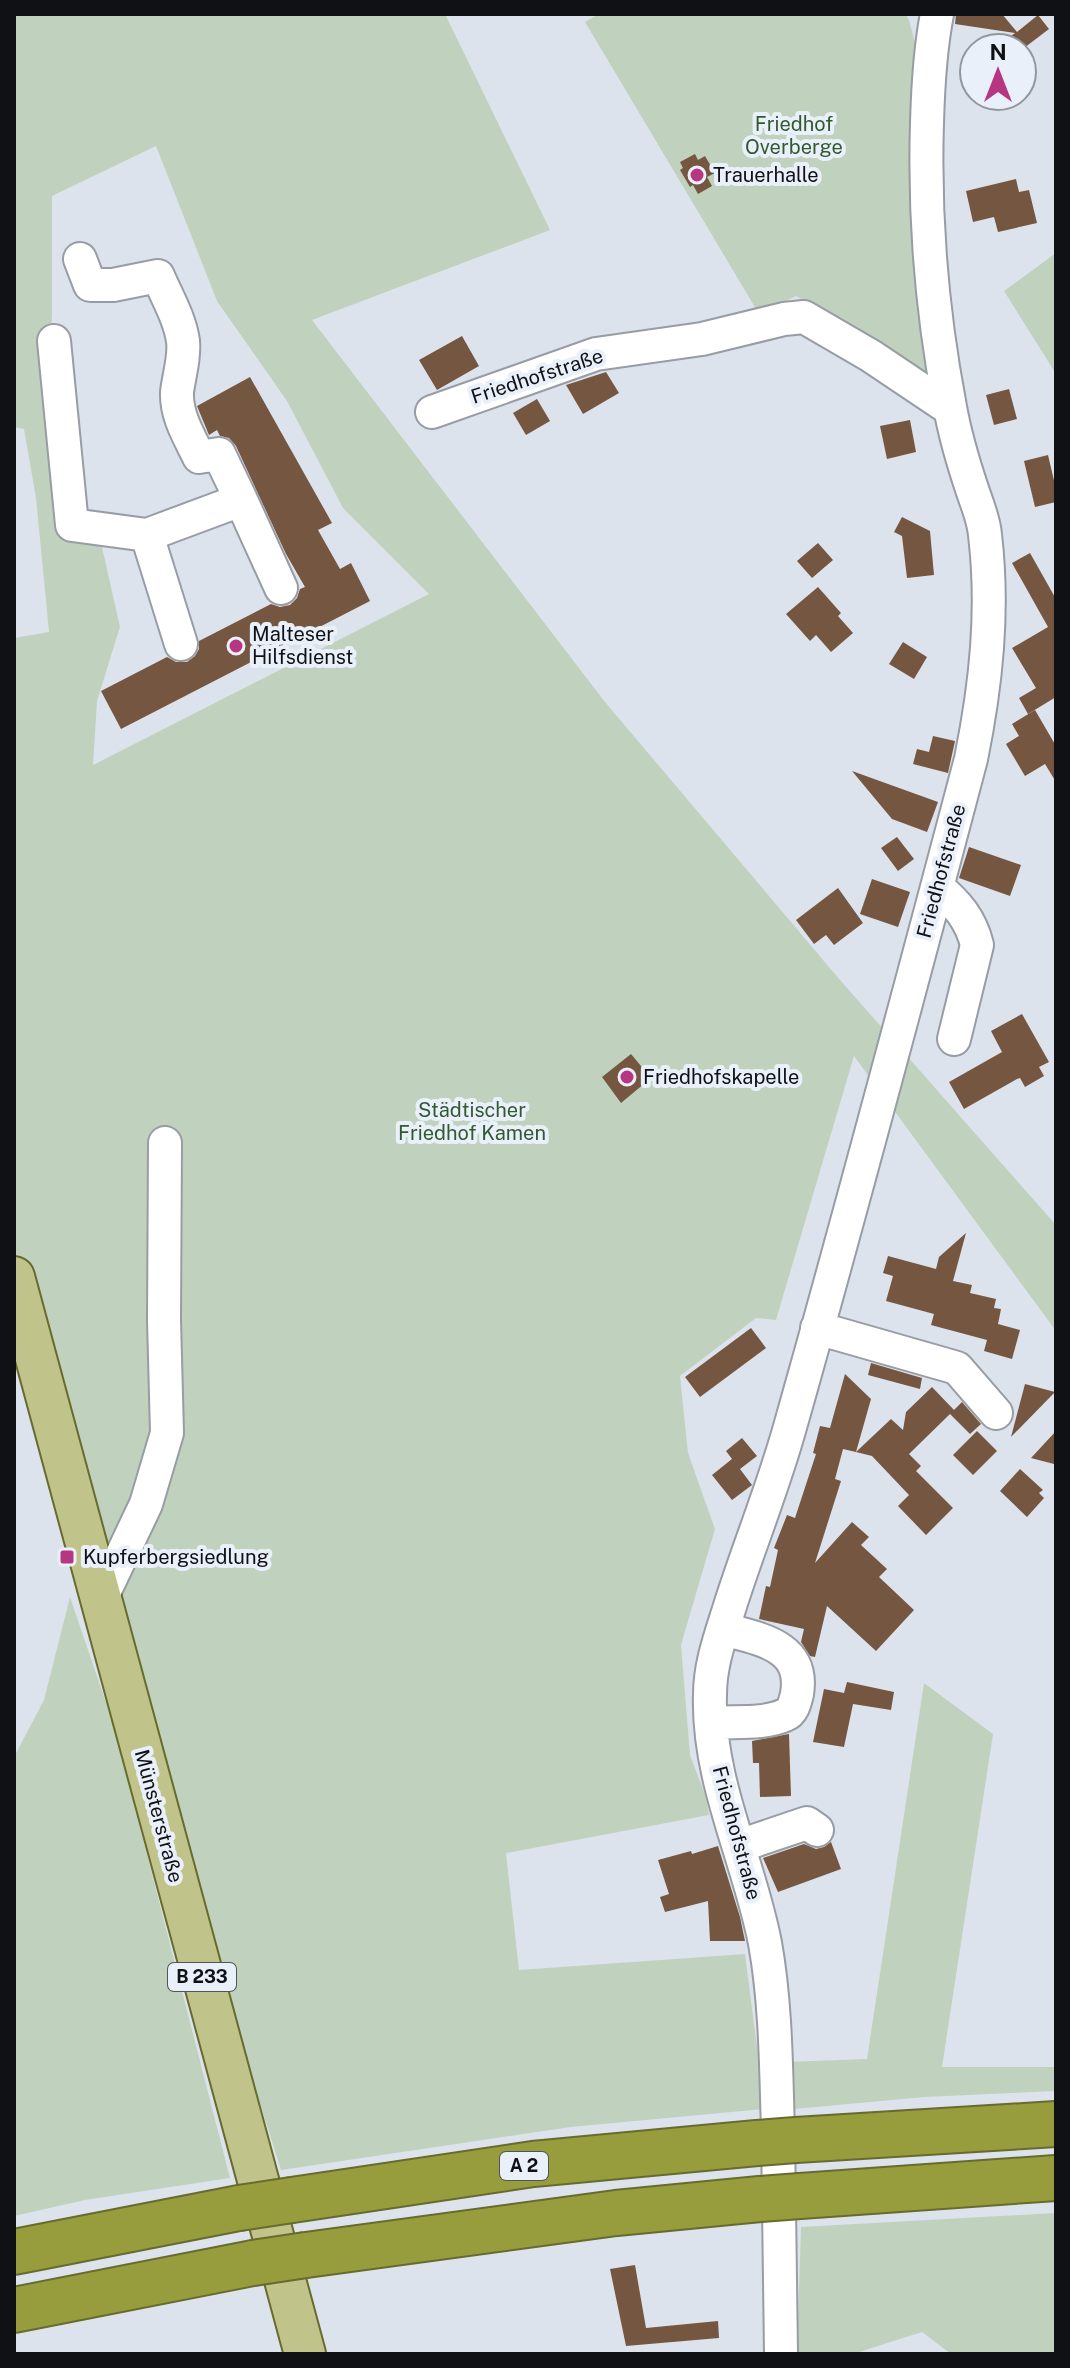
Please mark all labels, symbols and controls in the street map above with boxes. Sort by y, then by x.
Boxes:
north arrow [958,32,1038,112]
text: N [989,39,1007,65]
park label: Friedhof Overberge [745,112,843,159]
place label: Trauerhalle [713,163,819,187]
marker: Trauerhalle [688,166,706,184]
street label: Friedhofstraße [468,343,606,409]
place label: Malteser Hilfsdienst [252,622,353,669]
marker: Malteser Hilfsdienst [227,637,245,655]
street label: Friedhofstraße [912,801,970,941]
place label: Friedhofskapelle [643,1065,799,1089]
marker: Friedhofskapelle [618,1068,636,1086]
park label: Städtischer Friedhof Kamen [398,1098,546,1145]
place label: Kupferbergsiedlung [83,1545,269,1569]
marker: Kupferbergsiedlung [58,1548,76,1566]
street label: Münsterstraße [130,1747,188,1885]
street label: Friedhofstraße [708,1763,766,1903]
road number: B 233 [168,1963,236,1991]
road number: A 2 [500,2152,548,2180]

